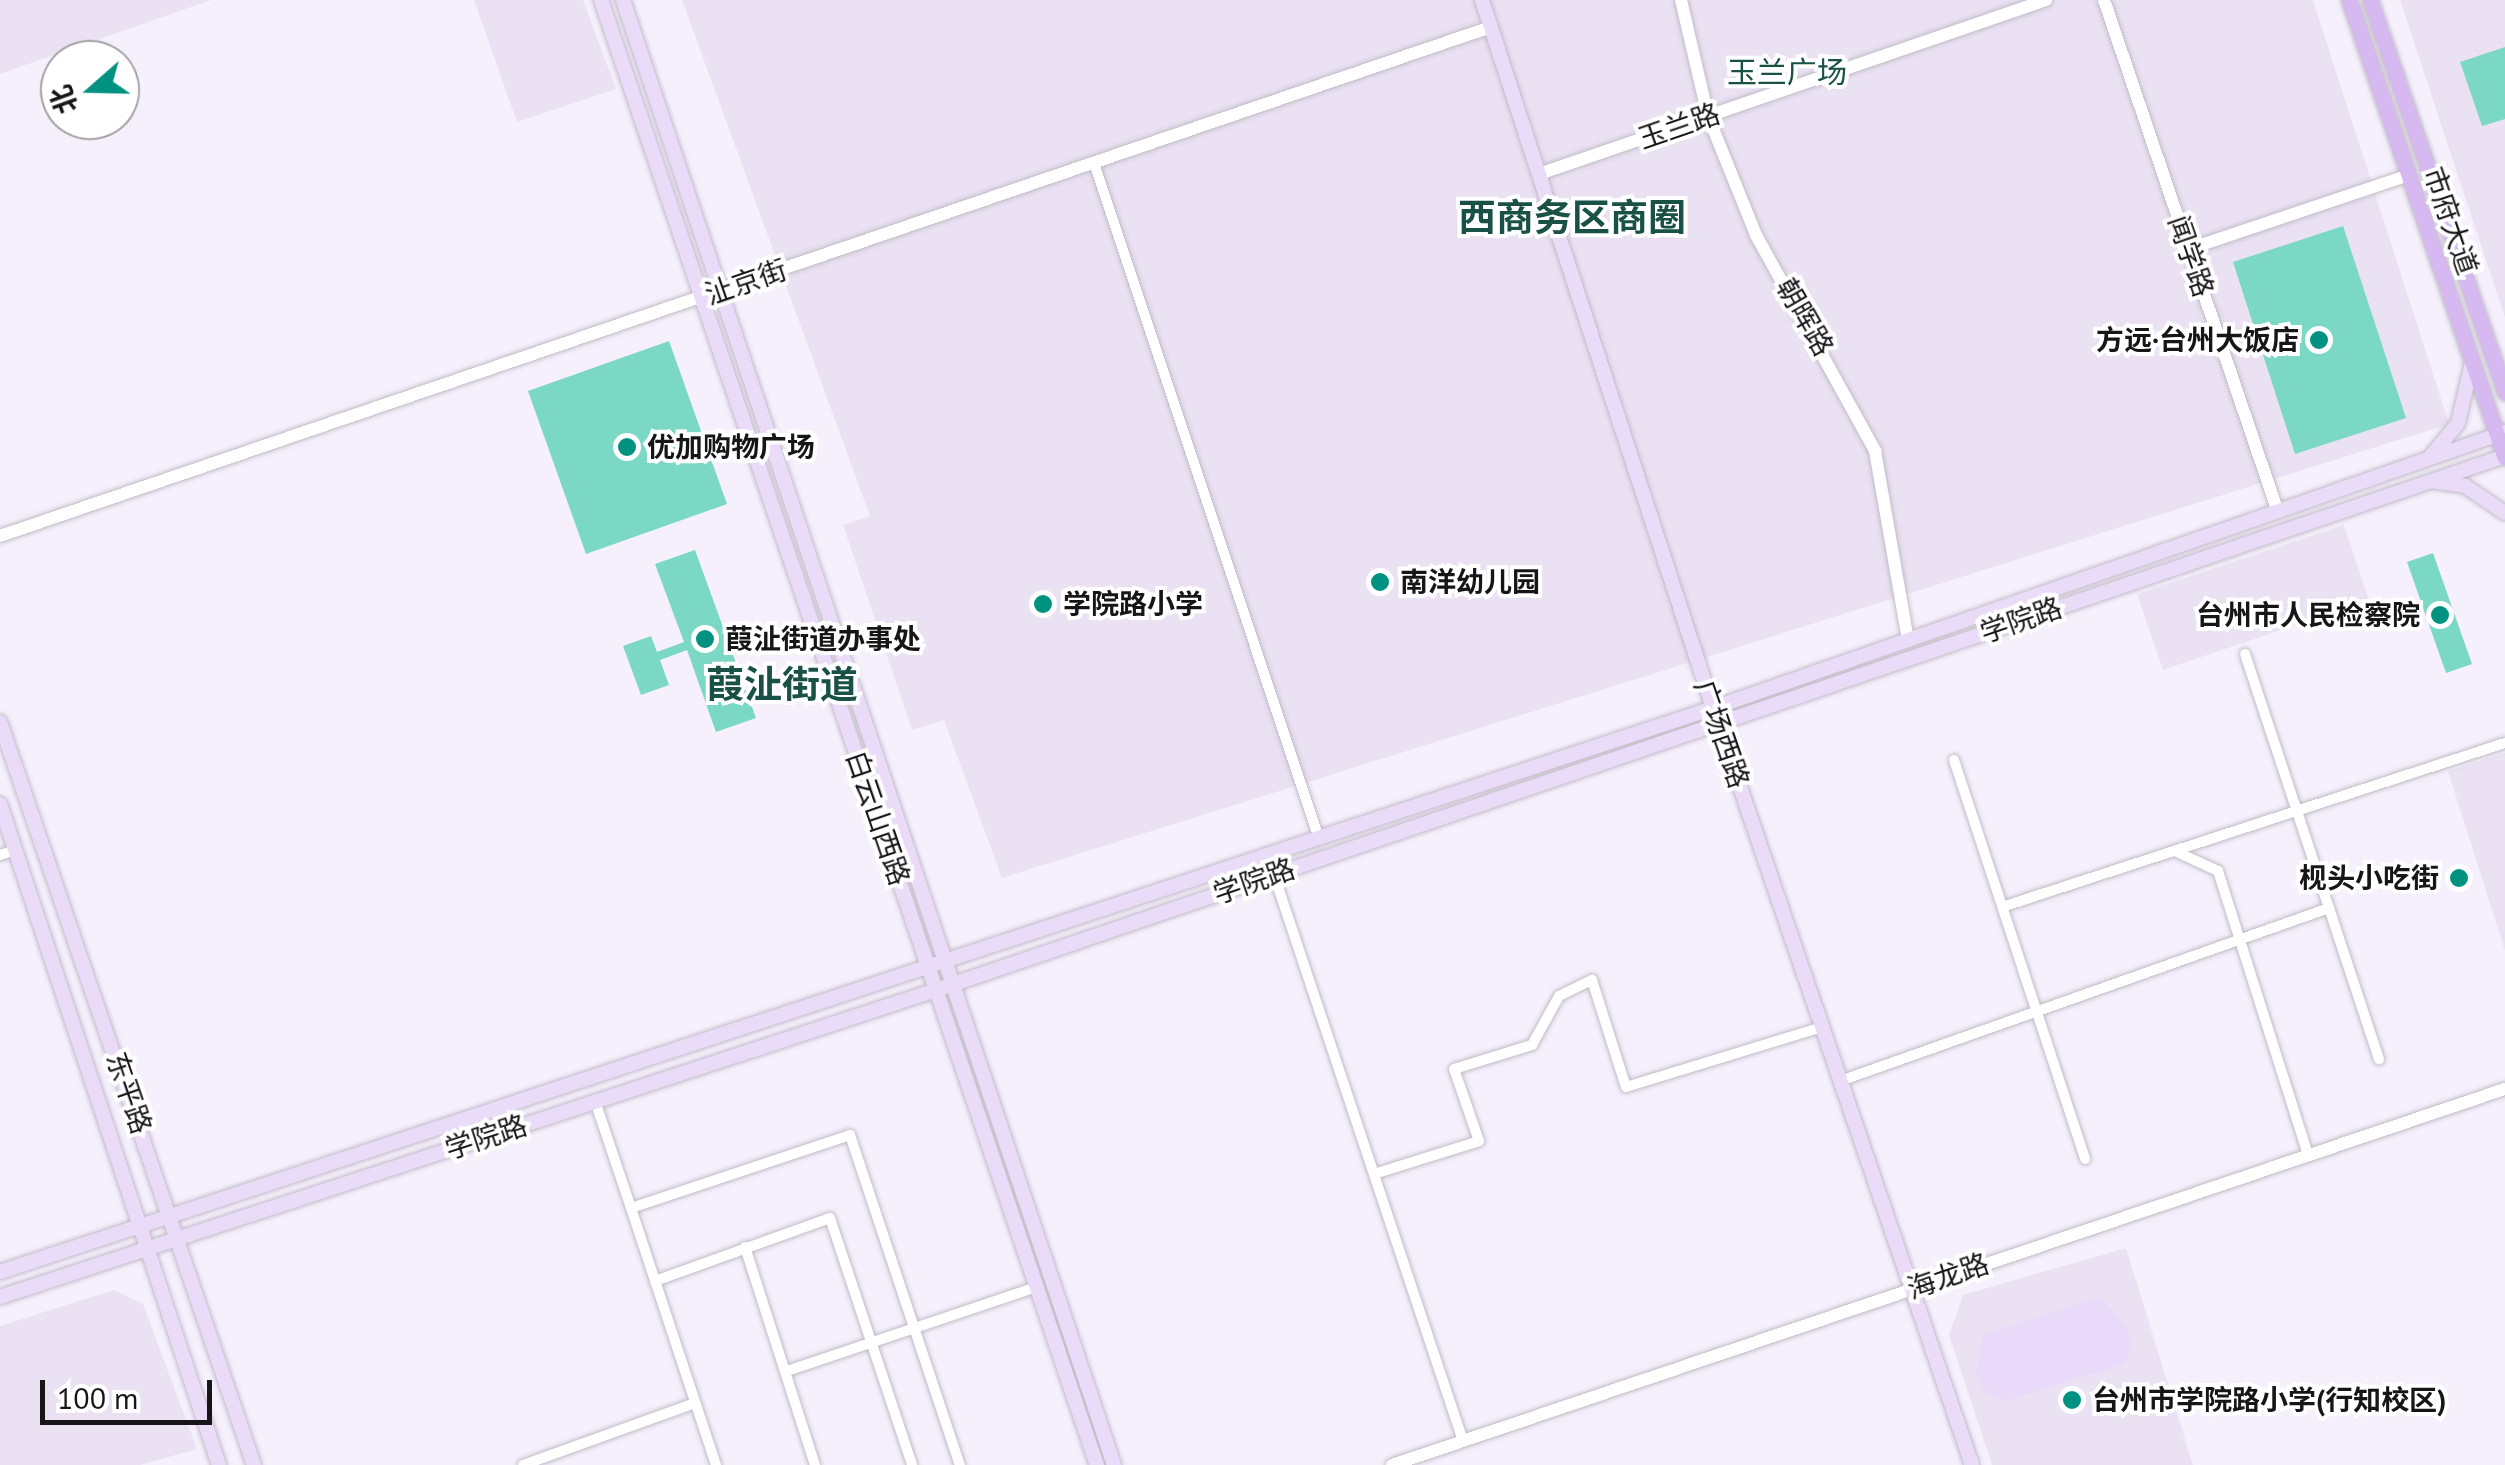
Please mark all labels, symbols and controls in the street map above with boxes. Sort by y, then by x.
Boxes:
north arrow [40,40,140,140]
district label: 玉兰广场 [1727,54,1847,90]
text: 北 [41,80,85,119]
street label: 玉兰路 [1634,96,1724,156]
street label: 市府大道 [2417,163,2485,279]
district label: 西商务区商圈 [1458,194,1686,240]
street label: 闻学路 [2161,211,2221,301]
street label: 沚京街 [701,252,791,312]
street label: 朝晖路 [1769,272,1841,362]
place label: 方远·台州大饭店 [2096,323,2299,357]
marker: 方远·台州大饭店 [2308,329,2330,351]
place label: 优加购物广场 [647,430,815,464]
marker: 优加购物广场 [616,436,638,458]
place label: 南洋幼儿园 [1400,565,1540,599]
marker: 南洋幼儿园 [1369,571,1391,593]
place label: 学院路小学 [1063,587,1203,621]
street label: 学院路 [1976,590,2066,650]
marker: 学院路小学 [1032,593,1054,615]
place label: 台州市人民检察院 [2196,598,2420,632]
marker: 台州市人民检察院 [2429,604,2451,626]
place label: 葭沚街道办事处 [725,622,921,656]
marker: 葭沚街道办事处 [694,628,716,650]
district label: 葭沚街道 [706,661,858,707]
street label: 广场西路 [1688,676,1756,792]
street label: 白云山西路 [839,746,917,890]
street label: 学院路 [1209,851,1299,911]
place label: 枧头小吃街 [2299,861,2439,895]
marker: 枧头小吃街 [2448,867,2470,889]
street label: 东平路 [99,1048,159,1138]
street label: 学院路 [441,1108,531,1166]
street label: 海龙路 [1903,1246,1993,1306]
scale bar [45,1360,218,1422]
text: 100 m [57,1378,138,1417]
place label: 台州市学院路小学(行知校区) [2092,1383,2446,1417]
marker: 台州市学院路小学(行知校区) [2061,1389,2083,1411]

